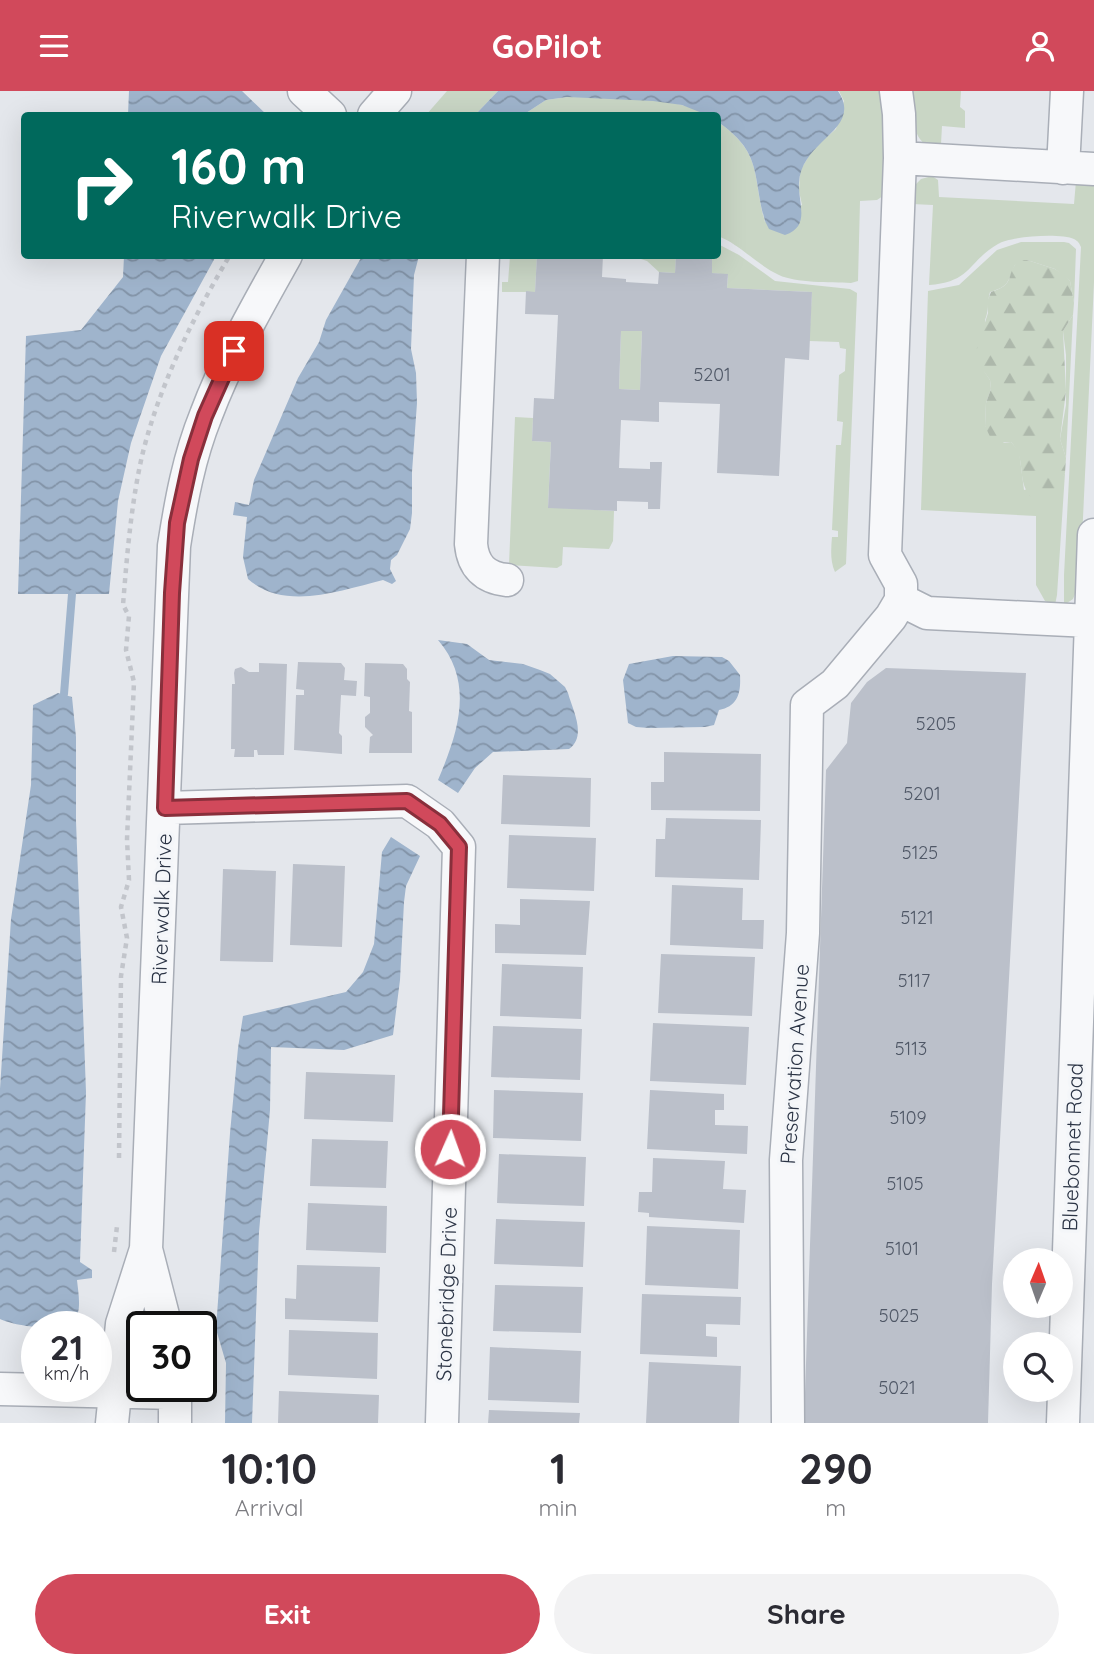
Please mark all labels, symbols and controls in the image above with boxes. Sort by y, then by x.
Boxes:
text: GoPilot [492,26,602,66]
icon: menu [35,27,73,65]
icon: person [1021,27,1059,65]
text: 160 m [171,135,306,196]
icon: right [56,140,147,231]
text: Riverwalk Drive [171,196,402,236]
pin [204,321,264,381]
icon: arrive [215,332,253,370]
house number: 5201 [693,363,731,386]
house number: 5205 [916,712,956,735]
house number: 5201 [903,782,941,805]
street label: Riverwalk Drive [145,833,177,985]
house number: 5125 [902,841,938,864]
house number: 5121 [900,906,934,929]
street label: Preservation Avenue [774,963,814,1165]
house number: 5117 [898,969,930,992]
house number: 5113 [895,1037,927,1060]
street label: Bluebonnet Road [1056,1062,1088,1232]
house number: 5109 [889,1106,927,1129]
position arrow [413,1112,487,1186]
house number: 5105 [887,1172,924,1195]
street label: Stonebridge Drive [430,1206,462,1382]
house number: 5101 [885,1237,919,1260]
north arrow [1003,1248,1073,1318]
map controls [1003,1248,1073,1402]
house number: 5025 [879,1304,919,1327]
speed limit sign: 30 [126,1311,217,1402]
text: 21 [50,1325,83,1369]
button: search [1003,1332,1073,1402]
text: km/h [44,1362,89,1385]
house number: 5021 [878,1376,916,1399]
text: 10:10 [221,1442,317,1495]
text: 1 [550,1442,566,1495]
text: 290 [799,1442,873,1495]
text: Arrival [235,1493,304,1522]
text: min [538,1493,578,1522]
text: m [825,1493,846,1522]
button: Exit [35,1574,540,1654]
button: Share [554,1574,1059,1654]

